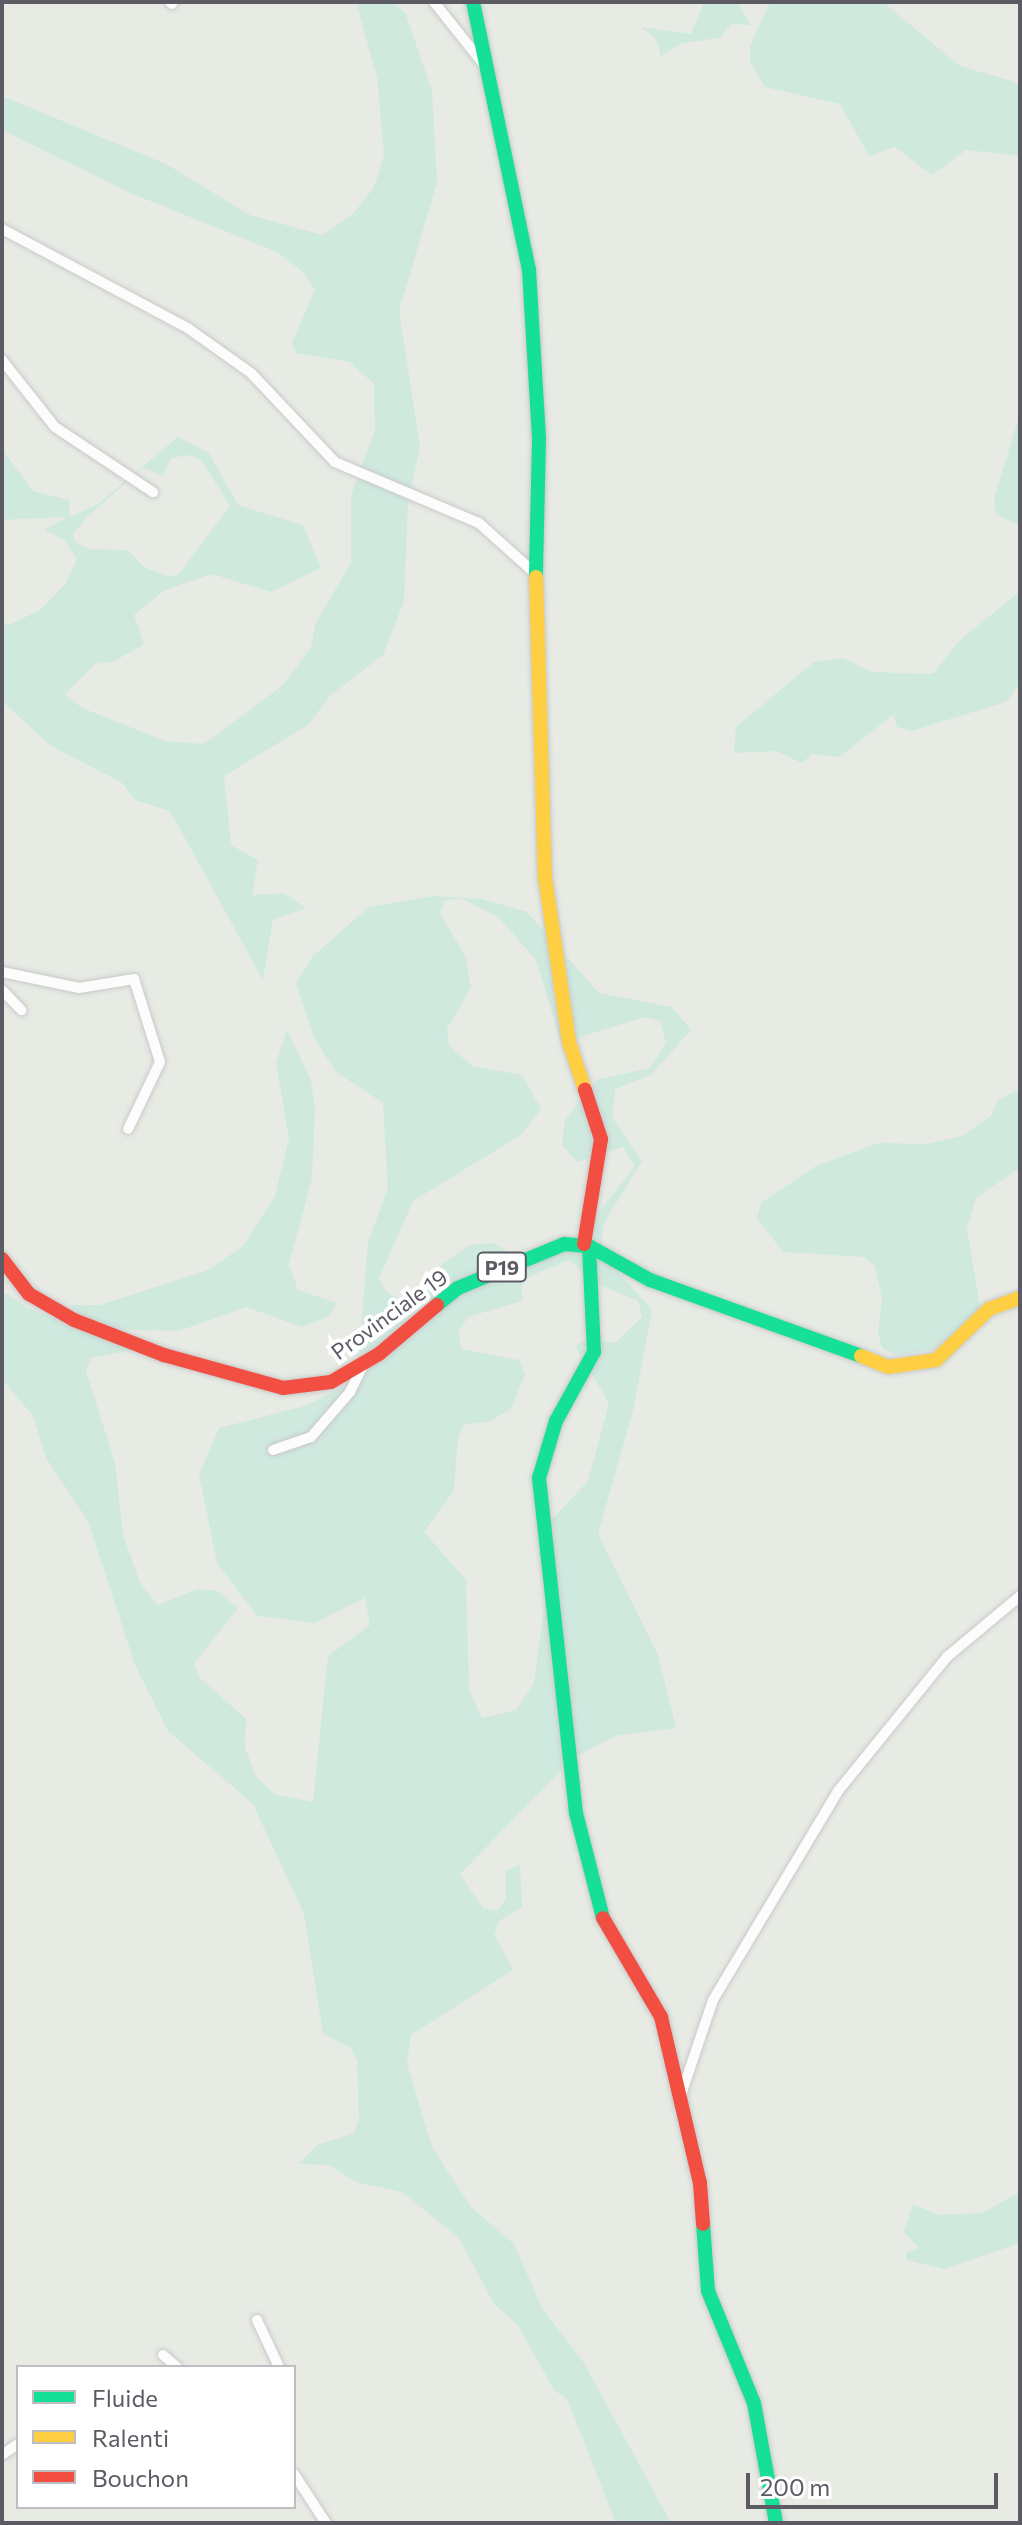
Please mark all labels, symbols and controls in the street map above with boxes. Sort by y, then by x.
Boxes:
road number: P19 [476,1251,528,1283]
street label: Provinciale 19 [326,1263,452,1365]
legend [16,2365,296,2509]
text: Fluide [92,2383,158,2412]
text: Ralenti [92,2423,169,2452]
scale bar [750,2457,1002,2507]
text: Bouchon [92,2463,189,2492]
text: 200 m [760,2472,830,2501]

